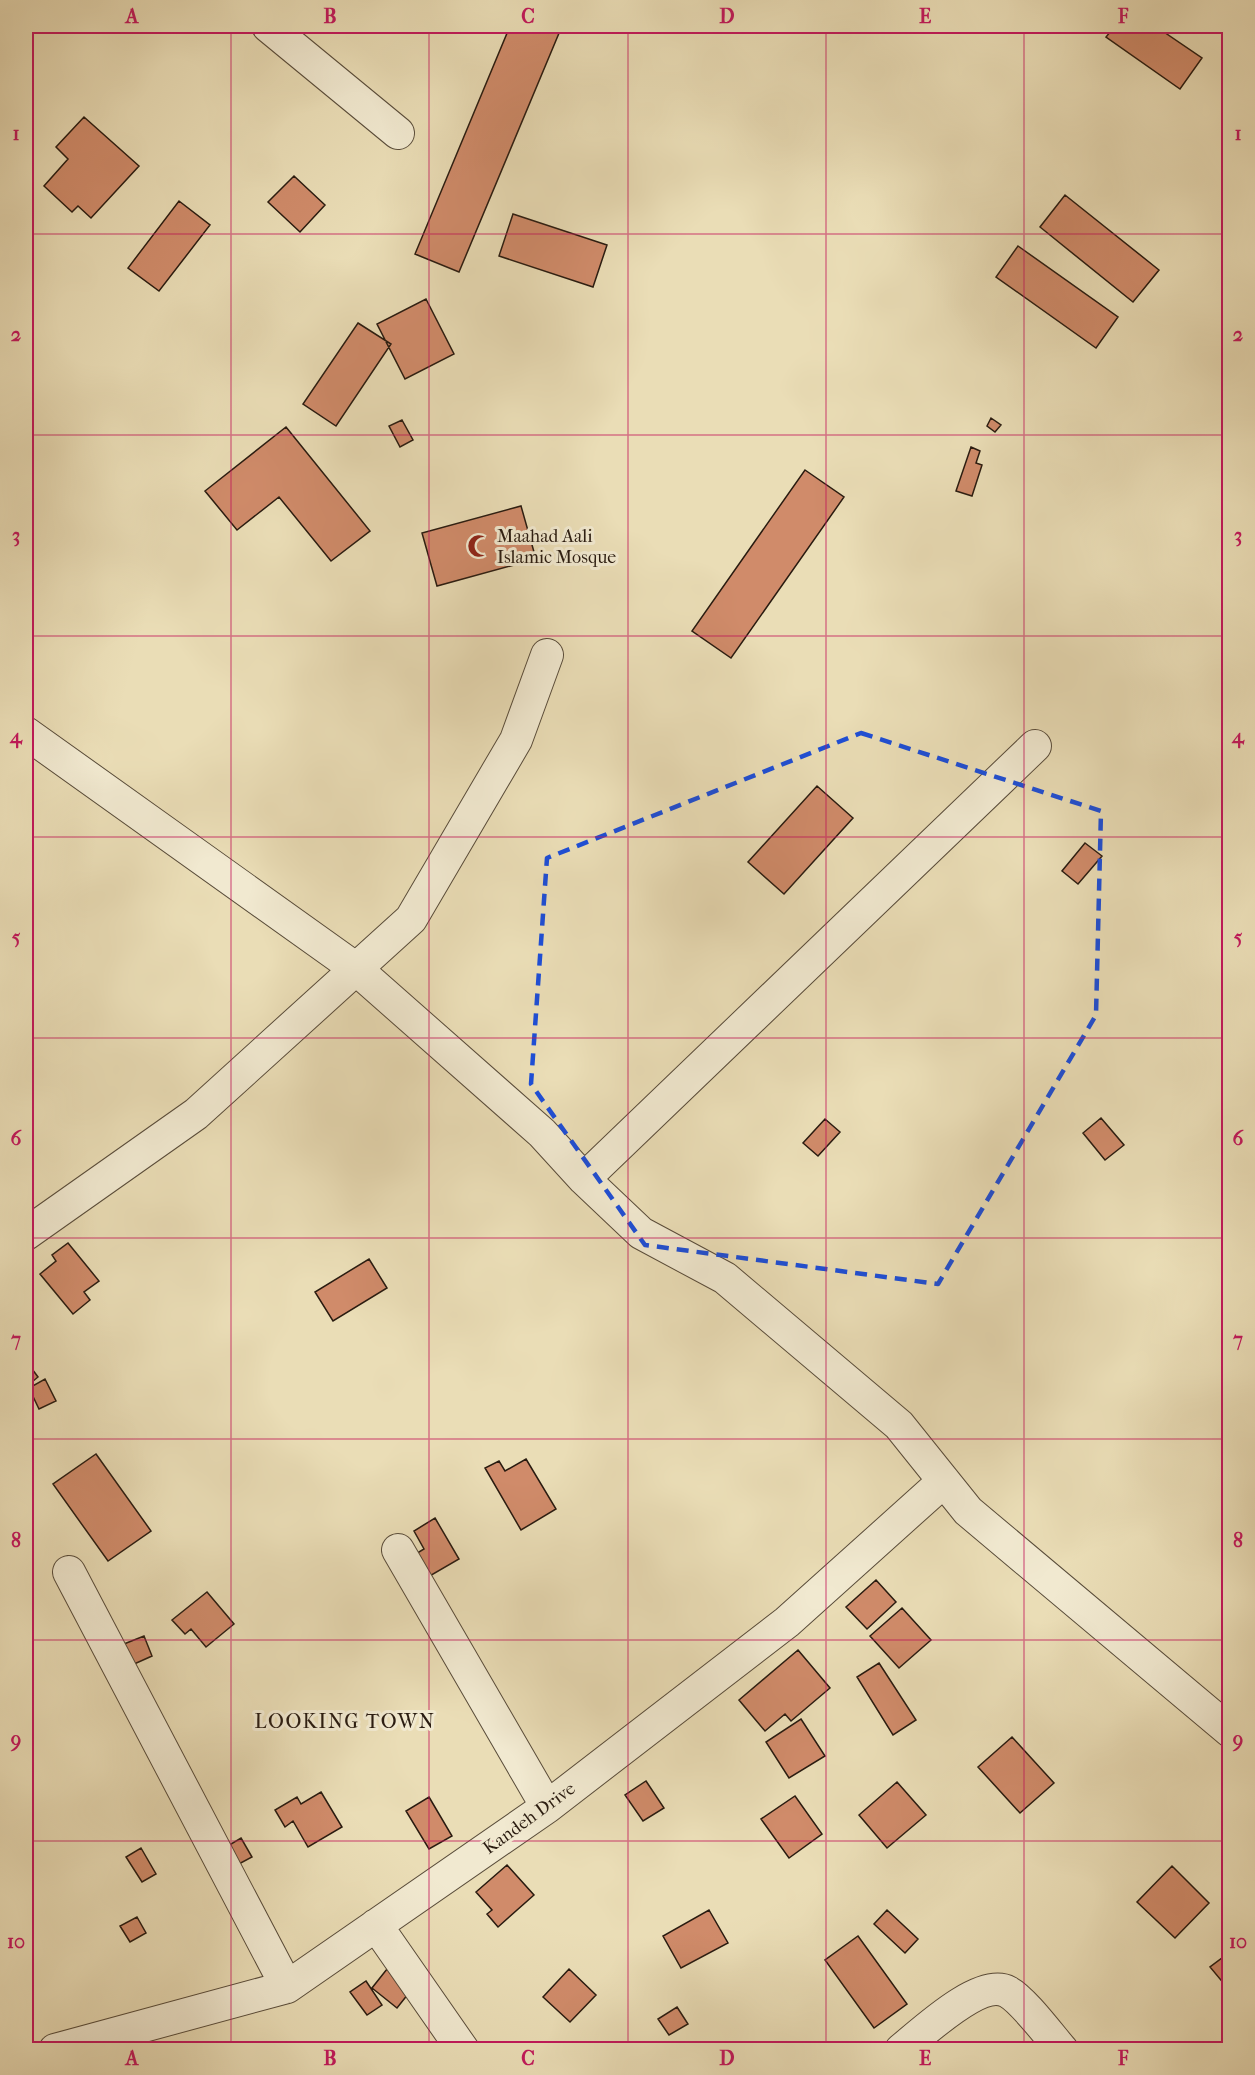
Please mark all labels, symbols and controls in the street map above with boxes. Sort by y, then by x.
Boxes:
text: A [124,5,140,28]
text: B [323,5,337,28]
text: C [521,5,535,28]
text: D [719,5,735,28]
text: E [919,5,931,28]
text: F [1117,5,1129,28]
text: 1 [12,122,20,145]
text: 1 [1234,122,1242,145]
text: 2 [11,323,21,346]
text: 2 [1233,323,1243,346]
text: 3 [12,524,20,547]
text: 3 [1234,524,1242,547]
place label: Maahad Aali Islamic Mosque [497,526,616,568]
mosque icon: Maahad Aali Islamic Mosque [466,533,492,559]
text: 4 [9,725,23,749]
text: 4 [1231,725,1245,749]
text: 5 [12,926,21,949]
text: 5 [1234,926,1243,949]
text: 6 [11,1127,23,1150]
text: 6 [1233,1127,1245,1150]
text: 7 [10,1328,21,1351]
text: 7 [1232,1328,1243,1351]
text: 8 [11,1529,21,1552]
text: 8 [1233,1529,1243,1552]
district label: LOOKING TOWN [255,1710,435,1733]
text: 9 [10,1729,21,1752]
text: 9 [1232,1729,1243,1752]
street label: Kandeh Drive [479,1778,579,1859]
text: 10 [7,1930,25,1953]
text: 10 [1229,1930,1247,1953]
text: A [124,2047,140,2070]
text: B [323,2047,337,2070]
text: C [521,2047,535,2070]
text: D [719,2047,735,2070]
text: E [919,2047,931,2070]
text: F [1117,2047,1129,2070]

